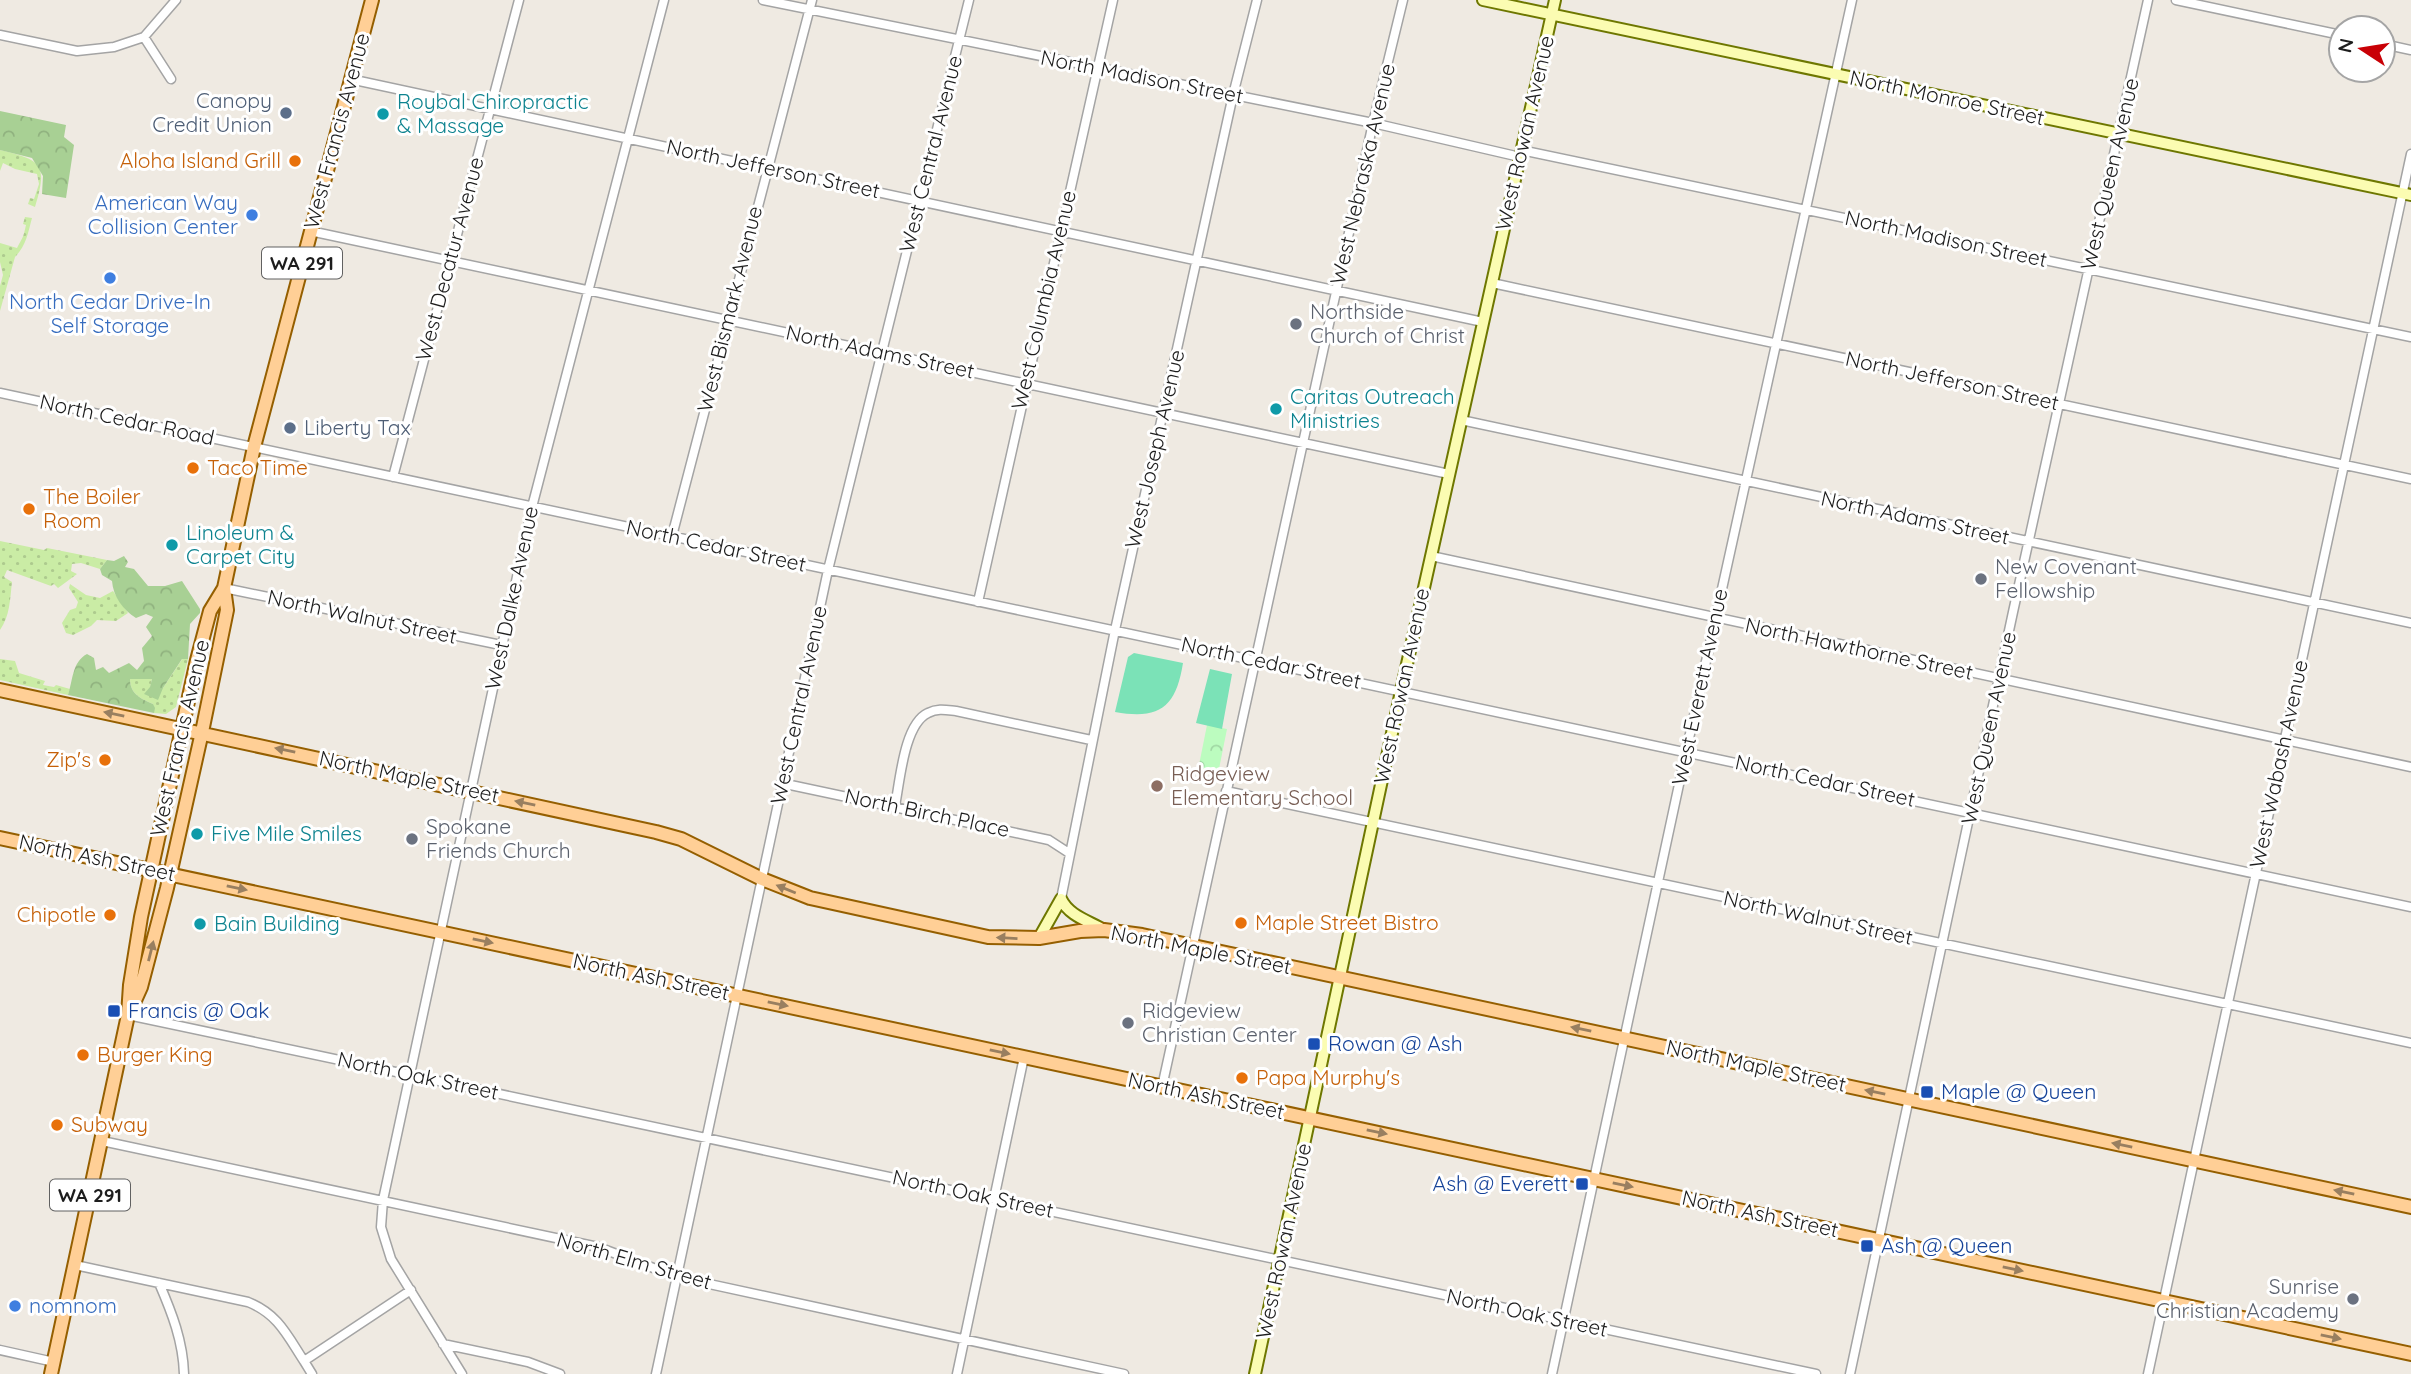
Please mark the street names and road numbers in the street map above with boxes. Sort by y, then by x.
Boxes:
street label: West Francis Avenue [297,30,375,232]
street label: West Rowan Avenue [1489,33,1559,233]
street label: North Madison Street [1039,44,1246,108]
street label: West Central Avenue [893,52,967,255]
street label: West Nebraska Avenue [1324,61,1400,287]
street label: North Monroe Street [1848,64,2047,130]
street label: West Queen Avenue [2074,75,2144,272]
street label: North Jefferson Street [664,133,882,203]
street label: West Decatur Avenue [409,154,489,364]
street label: West Columbia Avenue [1005,188,1081,412]
street label: West Bismark Avenue [691,203,767,414]
street label: North Madison Street [1843,204,2050,272]
road number: WA 291 [262,247,342,278]
street label: North Adams Street [784,318,977,384]
street label: North Jefferson Street [1843,345,2061,415]
street label: West Joseph Avenue [1119,347,1190,551]
street label: North Cedar Road [38,388,217,450]
street label: North Adams Street [1819,484,2012,550]
street label: West Dalke Avenue [479,503,543,692]
street label: North Cedar Street [624,513,808,577]
street label: North Walnut Street [265,583,459,649]
street label: West Rowan Avenue [1368,586,1434,786]
street label: West Everett Avenue [1665,586,1733,787]
street label: West Central Avenue [764,603,832,806]
street label: North Hawthorne Street [1743,611,1976,685]
street label: West Queen Avenue [1955,629,2021,826]
street label: North Cedar Street [1179,630,1363,694]
street label: West Francis Avenue [144,637,214,839]
street label: West Wabash Avenue [2243,657,2313,870]
street label: North Maple Street [317,744,502,808]
street label: North Cedar Street [1733,748,1917,812]
street label: North Birch Place [842,782,1012,842]
street label: North Ash Street [17,828,178,886]
street label: North Walnut Street [1721,884,1915,950]
street label: North Maple Street [1109,919,1294,979]
street label: North Ash Street [571,947,732,1005]
street label: North Maple Street [1664,1033,1849,1097]
street label: North Oak Street [335,1045,501,1105]
street label: North Ash Street [1126,1066,1287,1124]
street label: West Rowan Avenue [1250,1141,1316,1341]
street label: North Oak Street [890,1163,1056,1223]
road number: WA 291 [50,1180,130,1210]
street label: North Ash Street [1680,1184,1841,1242]
street label: North Elm Street [554,1226,715,1295]
street label: North Oak Street [1444,1282,1610,1342]

